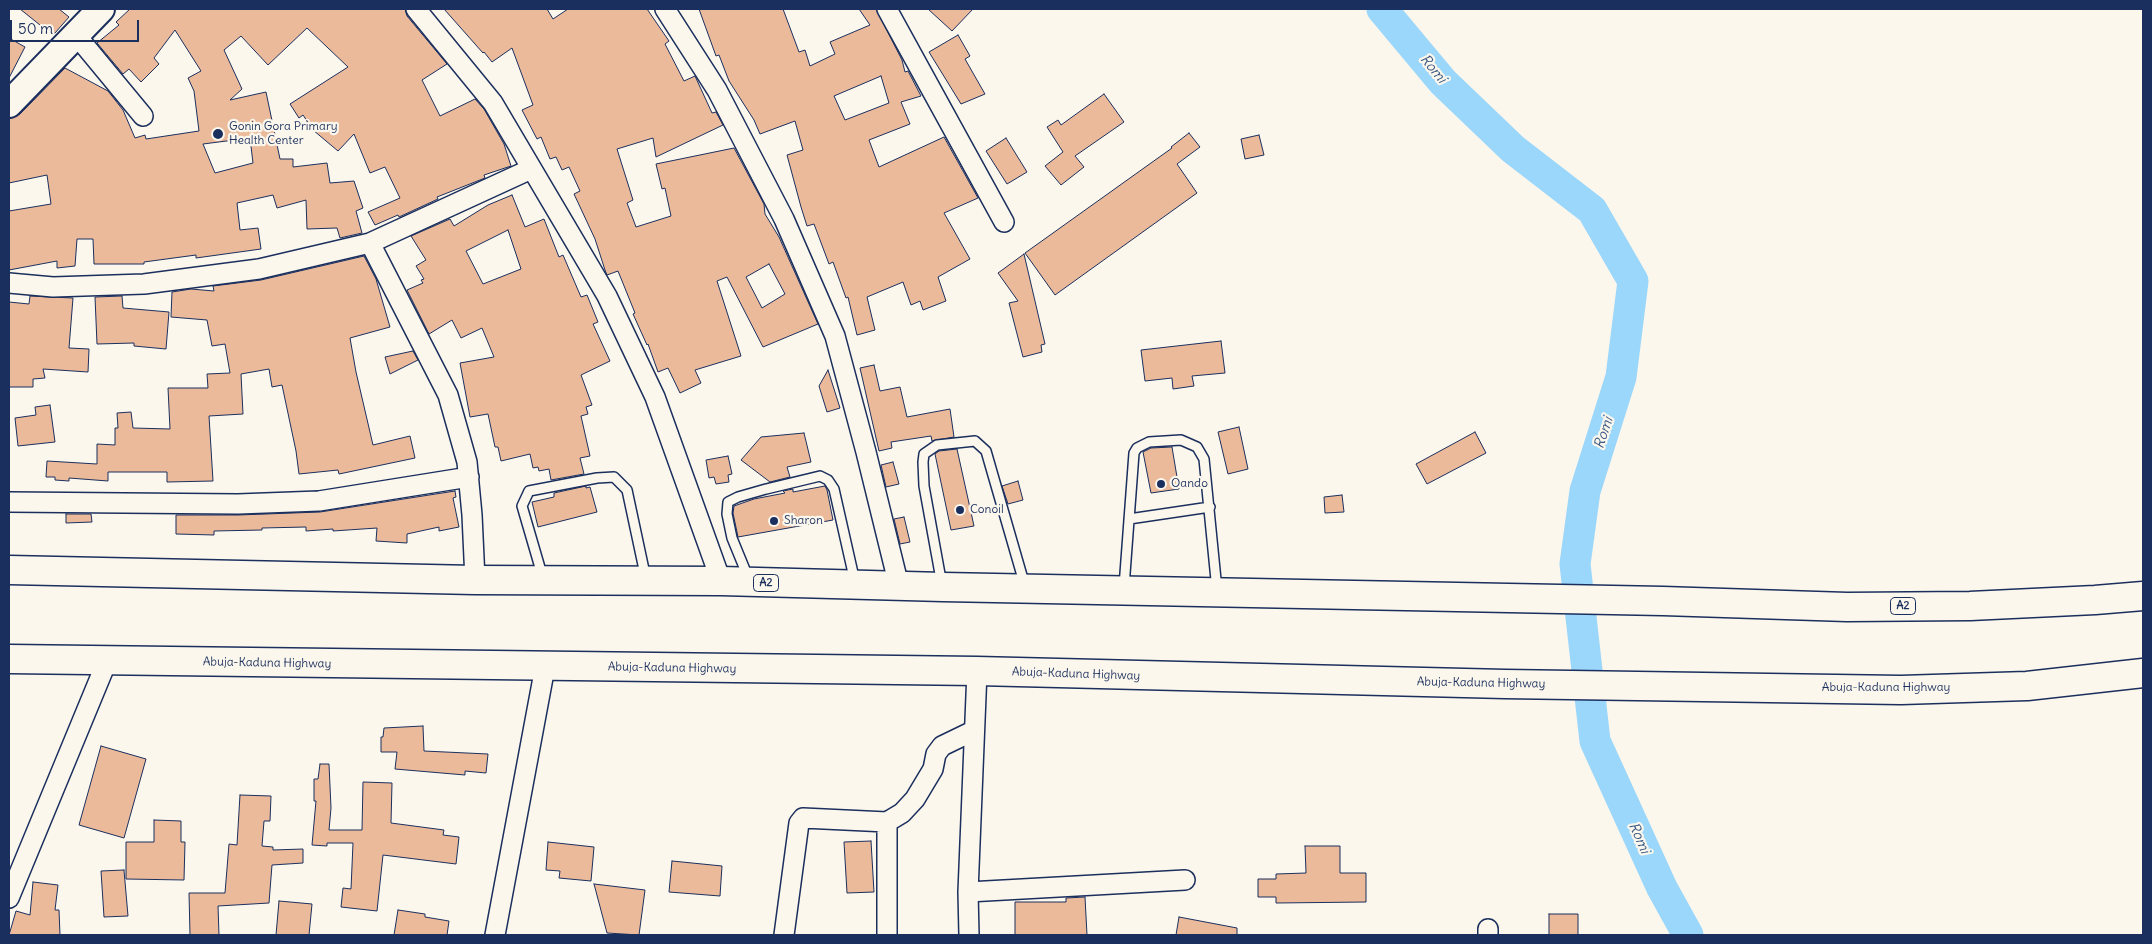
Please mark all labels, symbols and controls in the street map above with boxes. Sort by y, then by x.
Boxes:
scale bar [12,10,141,42]
text: 50 m [18,19,53,38]
water label: Romi [1416,51,1450,87]
place label: Gonin Gora Primary Health Center [229,120,338,148]
marker: Gonin Gora Primary Health Center [211,127,225,141]
water label: Romi [1591,415,1617,451]
place label: Oando [1171,477,1208,491]
marker: Oando [1155,478,1167,490]
place label: Conoil [970,503,1004,517]
marker: Conoil [954,504,966,516]
place label: Sharon [784,514,823,528]
marker: Sharon [768,515,780,527]
road number: A2 [754,574,778,592]
road number: A2 [1890,598,1916,614]
street label: Abuja-Kaduna Highway [203,655,331,671]
street label: Abuja-Kaduna Highway [608,660,736,676]
street label: Abuja-Kaduna Highway [1012,665,1140,683]
street label: Abuja-Kaduna Highway [1417,675,1545,691]
street label: Abuja-Kaduna Highway [1822,681,1950,695]
water label: Romi [1625,820,1653,856]

